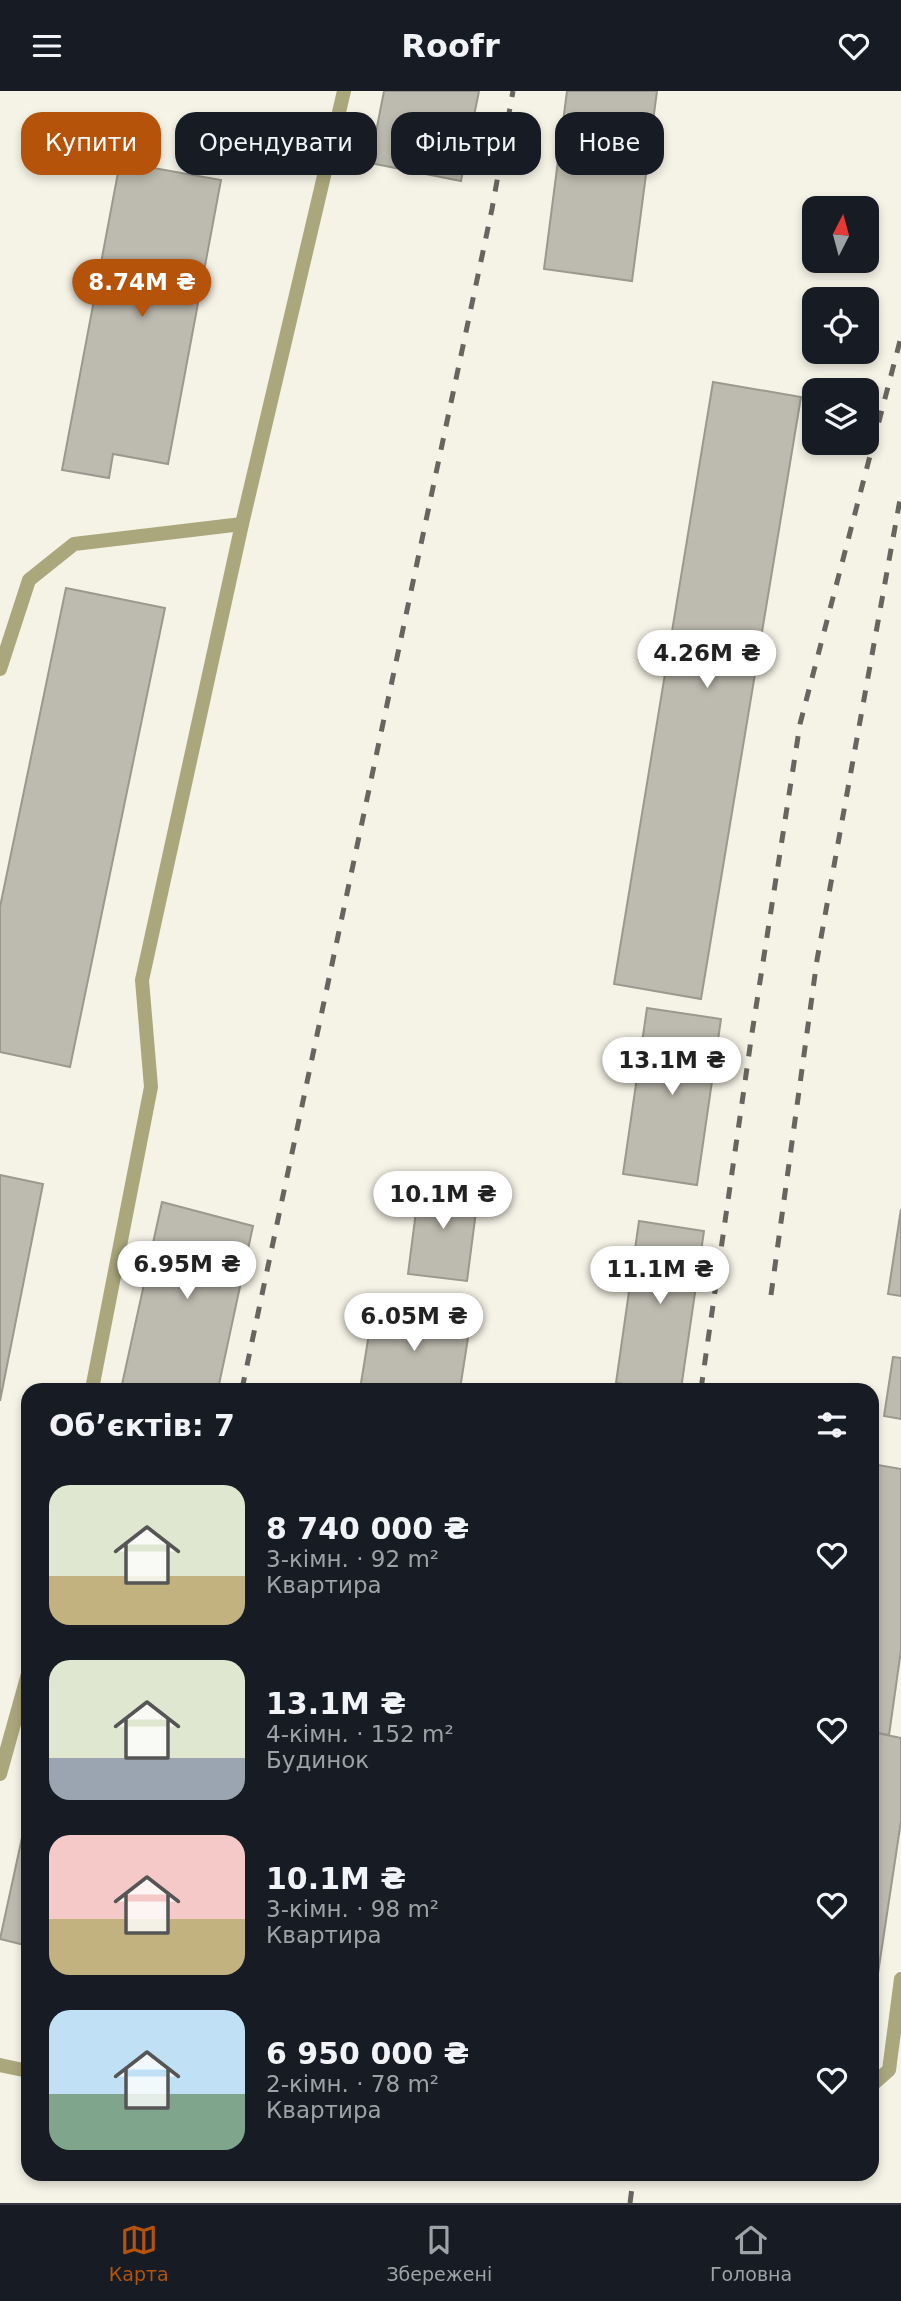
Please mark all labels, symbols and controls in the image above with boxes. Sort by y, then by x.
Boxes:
icon: menu [28,27,66,65]
text: Roofr [401,27,500,65]
icon: heart [835,27,873,65]
chip: Купити [21,112,161,175]
chip: Орендувати [175,112,377,175]
chip: Фільтри [391,112,541,175]
chip: Нове [555,112,664,175]
north arrow [802,196,878,273]
map controls [802,196,879,455]
pin: 8.74M ₴ [77,259,207,319]
text: 8.74M ₴ [88,269,196,295]
button: locate [802,287,879,364]
button: layers [802,378,879,455]
pin: 4.26M ₴ [642,631,772,690]
text: 4.26M ₴ [653,640,761,666]
pin: 13.1M ₴ [607,1037,737,1097]
text: 13.1M ₴ [618,1047,726,1073]
pin: 10.1M ₴ [378,1171,508,1231]
text: 10.1M ₴ [389,1181,497,1207]
pin: 6.95M ₴ [122,1241,252,1301]
pin: 11.1M ₴ [595,1247,725,1306]
text: 6.95M ₴ [133,1251,241,1277]
text: 11.1M ₴ [606,1256,714,1282]
pin: 6.05M ₴ [349,1293,479,1353]
text: 6.05M ₴ [360,1303,468,1329]
icon: filters [813,1406,851,1444]
text: Об’єктів: 7 [49,1408,235,1443]
text: 8 740 000 ₴ [266,1511,469,1546]
icon: home [105,1513,189,1597]
icon: heart [813,1536,851,1574]
text: 3-кімн. · 92 m² [266,1546,439,1572]
text: Квартира [266,1572,382,1598]
text: 13.1M ₴ [266,1686,406,1721]
icon: home [105,1688,189,1772]
icon: heart [813,1711,851,1749]
text: 4-кімн. · 152 m² [266,1721,454,1747]
text: Будинок [266,1747,369,1773]
text: 10.1M ₴ [266,1861,406,1896]
icon: home [105,1863,189,1947]
icon: heart [813,1886,851,1924]
text: 3-кімн. · 98 m² [266,1896,439,1922]
text: Квартира [266,1922,382,1948]
text: 6 950 000 ₴ [266,2036,469,2071]
icon: home [105,2038,189,2122]
icon: heart [813,2061,851,2099]
text: 2-кімн. · 78 m² [266,2071,439,2097]
text: Квартира [266,2097,382,2123]
tab: Карта [109,2221,169,2285]
tab: Збережені [386,2221,492,2285]
tab: Головна [710,2221,792,2285]

